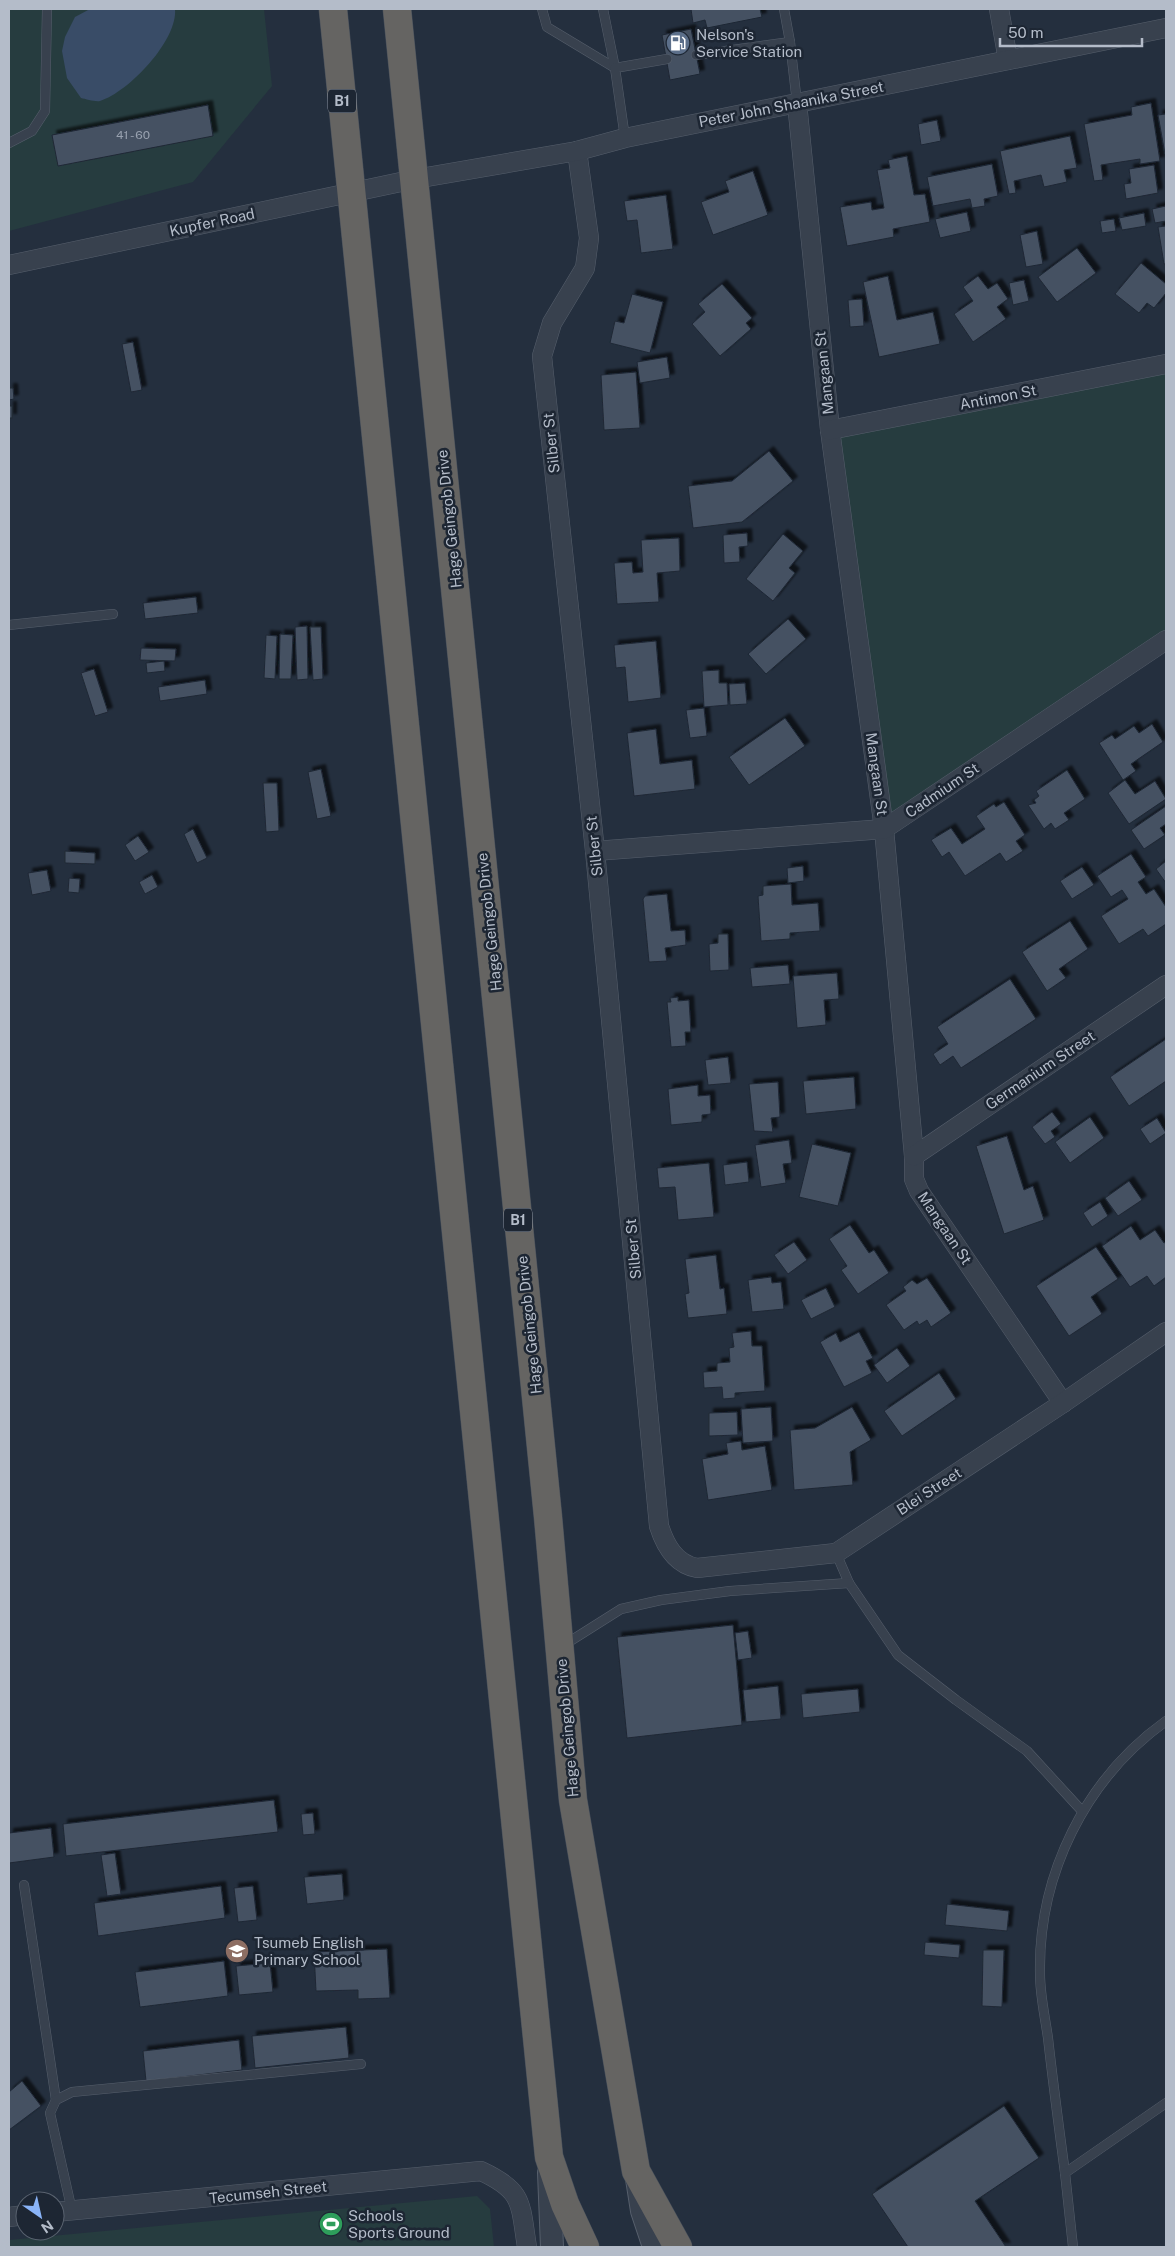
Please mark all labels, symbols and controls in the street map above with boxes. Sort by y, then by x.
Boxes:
scale bar [1000,15,1142,47]
text: 50 m [1008,24,1043,41]
place label: Nelson's Service Station [696,26,802,60]
fuel station icon: Nelson's Service Station [665,30,691,56]
street label: Peter John Shaanika Street [697,78,885,130]
road number: B1 [328,90,356,112]
house number: 41 - 60 [116,128,150,142]
street label: Kupfer Road [168,205,256,239]
street label: Mangaan St [811,330,837,416]
street label: Antimon St [958,381,1038,413]
street label: Silber St [539,412,563,474]
street label: Hage Geingob Drive [433,449,465,589]
street label: Mangaan St [863,731,891,817]
street label: Cadmium St [902,759,982,821]
street label: Silber St [582,815,606,877]
street label: Hage Geingob Drive [473,852,505,992]
street label: Germanium Street [982,1027,1098,1113]
street label: Mangaan St [915,1189,976,1268]
road number: B1 [504,1208,532,1232]
street label: Silber St [622,1218,644,1280]
street label: Hage Geingob Drive [513,1255,545,1395]
street label: Blei Street [893,1464,965,1518]
street label: Hage Geingob Drive [552,1658,582,1798]
place label: Tsumeb English Primary School [254,1934,364,1968]
school or university icon: Tsumeb English Primary School [224,1938,250,1964]
street label: Tecumseh Street [208,2177,328,2207]
north arrow [15,2191,65,2241]
place label: Schools Sports Ground [348,2207,450,2241]
sports icon: Schools Sports Ground [318,2211,344,2237]
text: N [38,2217,56,2236]

